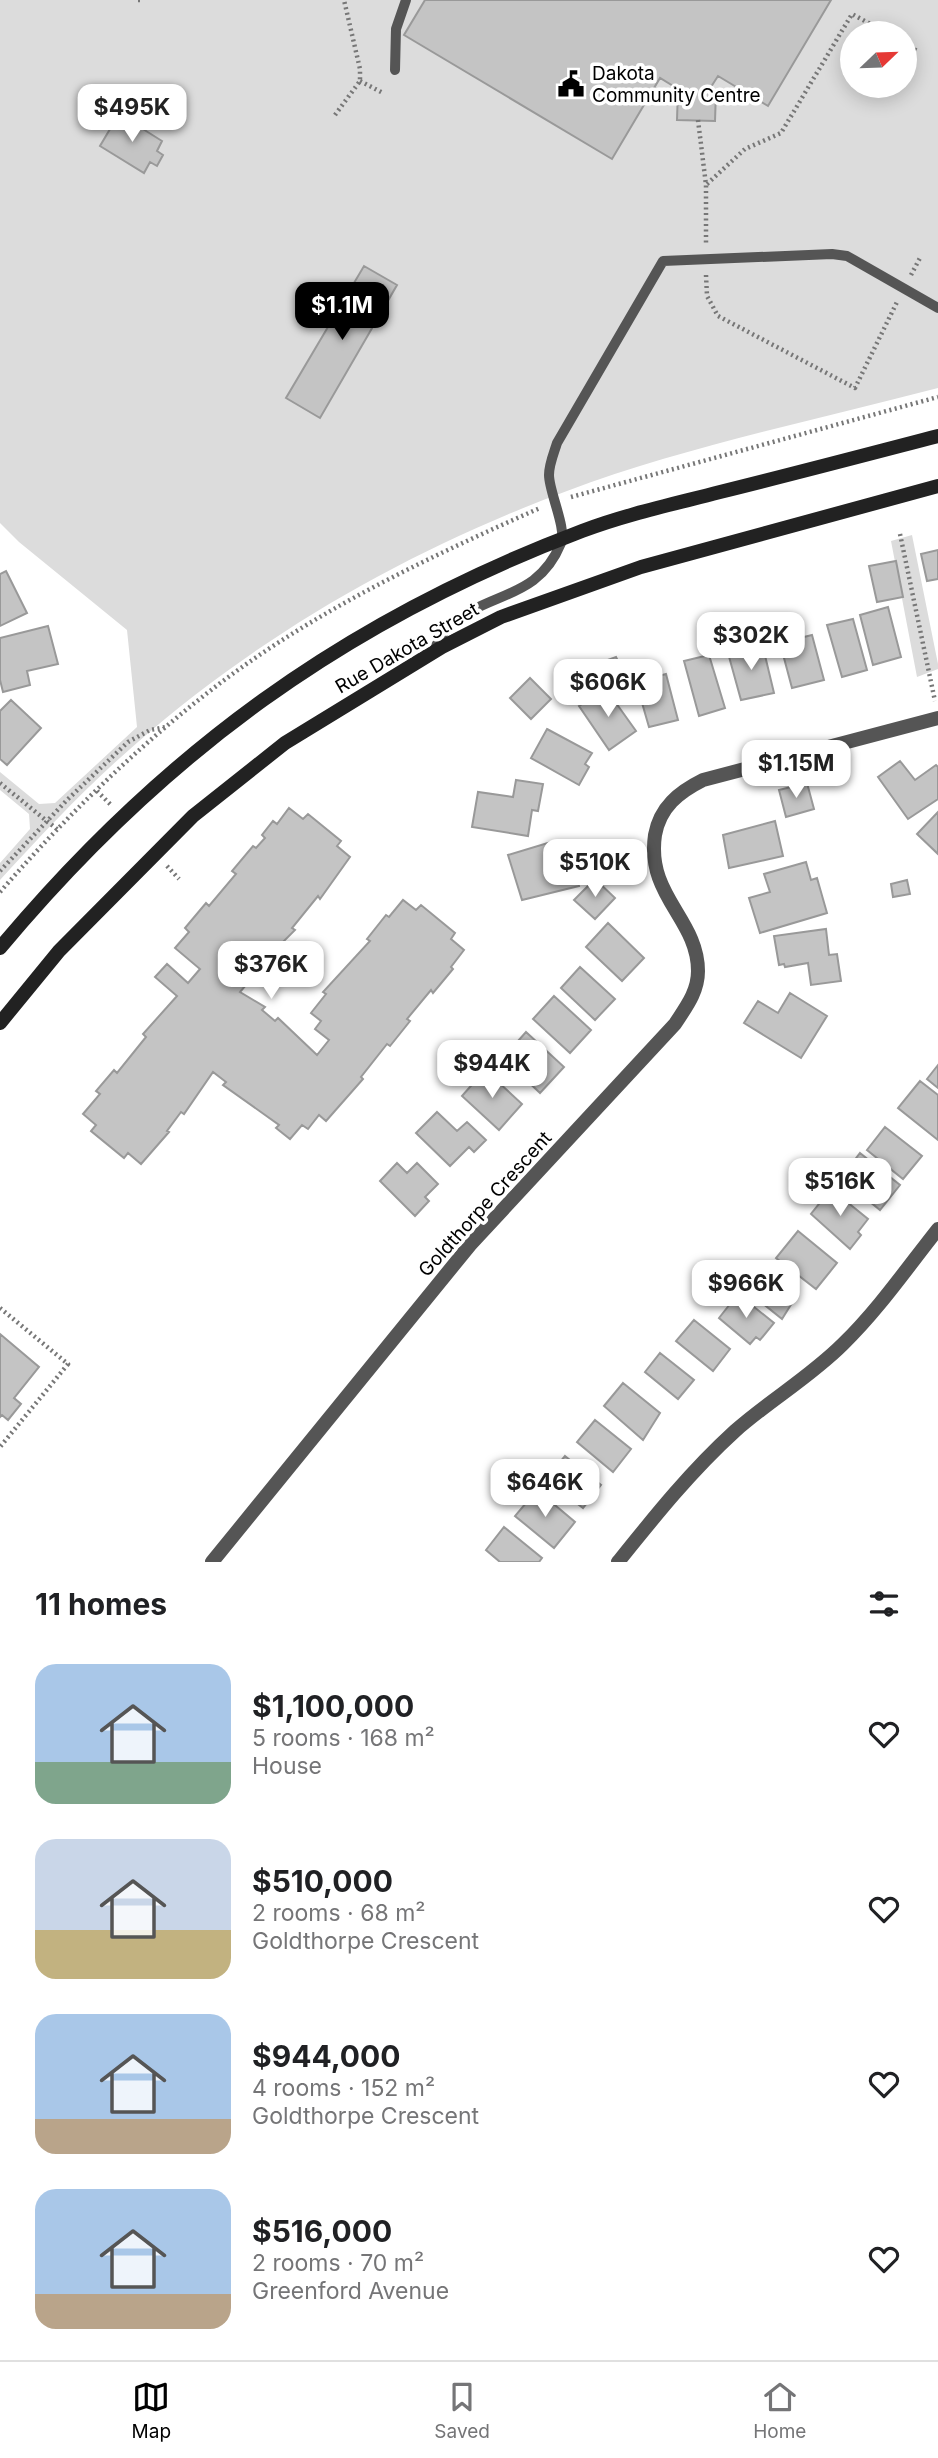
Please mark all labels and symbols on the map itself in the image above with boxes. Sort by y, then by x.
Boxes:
north arrow [840,21,917,98]
place label: Dakota Community Centre [592,62,761,107]
public building icon: Dakota Community Centre [556,69,586,99]
pin: $495K [83,85,181,144]
pin: $1.1M [293,282,391,342]
street label: Rue Dakota Street [331,598,483,698]
pin: $302K [702,612,800,672]
pin: $606K [559,660,657,719]
pin: $1.15M [739,740,853,800]
pin: $510K [546,839,644,899]
pin: $376K [222,942,320,1001]
pin: $944K [443,1040,541,1100]
street label: Goldthorpe Crescent [414,1127,556,1281]
pin: $516K [791,1158,889,1218]
pin: $966K [697,1260,795,1320]
pin: $646K [496,1460,594,1519]

